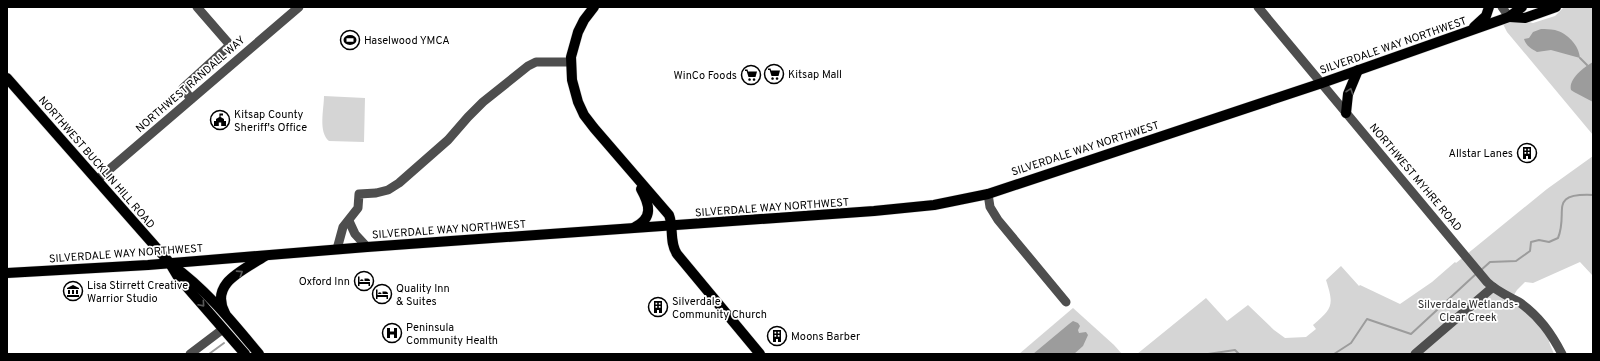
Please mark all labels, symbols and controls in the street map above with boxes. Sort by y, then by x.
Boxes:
street label: SILVERDALE WAY NORTHWEST [1318,14,1469,78]
sports icon: Haselwood YMCA [339,29,361,51]
street label: NORTHWEST RANDALL WAY [133,33,248,136]
place label: Haselwood YMCA [364,34,450,48]
supermarket icon: Kitsap Mall [763,63,785,85]
supermarket icon: WinCo Foods [740,64,762,86]
place label: Kitsap Mall [788,68,842,82]
place label: WinCo Foods [674,69,737,83]
one-way arrow [1345,87,1354,94]
street label: NORTHWEST BUCKLIN HILL ROAD [35,94,158,232]
place label: Kitsap County Sheriff's Office [234,108,307,135]
public building icon: Kitsap County Sheriff's Office [209,109,231,131]
street label: SILVERDALE WAY NORTHWEST [1010,118,1161,179]
street label: NORTHWEST MYHRE ROAD [1366,121,1464,234]
building icon: Allstar Lanes [1516,142,1538,164]
place label: Allstar Lanes [1448,147,1513,161]
street label: SILVERDALE WAY NORTHWEST [694,196,850,220]
street label: SILVERDALE WAY NORTHWEST [371,218,527,242]
street label: SILVERDALE WAY NORTHWEST [48,242,204,266]
hotel icon: Oxford Inn [353,270,375,292]
one-way arrow [235,271,242,278]
place label: Oxford Inn [299,275,350,289]
place label: Lisa Stirrett Creative Warrior Studio [87,279,188,306]
museum icon: Lisa Stirrett Creative Warrior Studio [62,280,84,302]
place label: Quality Inn & Suites [396,282,450,309]
hotel icon: Quality Inn & Suites [371,283,393,305]
place label: Silverdale Community Church [672,295,767,322]
building icon: Silverdale Community Church [647,296,669,318]
park label: Silverdale Wetlands- Clear Creek [1418,298,1518,325]
one-way arrow [197,299,204,307]
place label: Peninsula Community Health [406,321,498,348]
hospital icon: Peninsula Community Health [381,322,403,344]
building icon: Moons Barber [766,325,788,347]
place label: Moons Barber [791,330,861,344]

